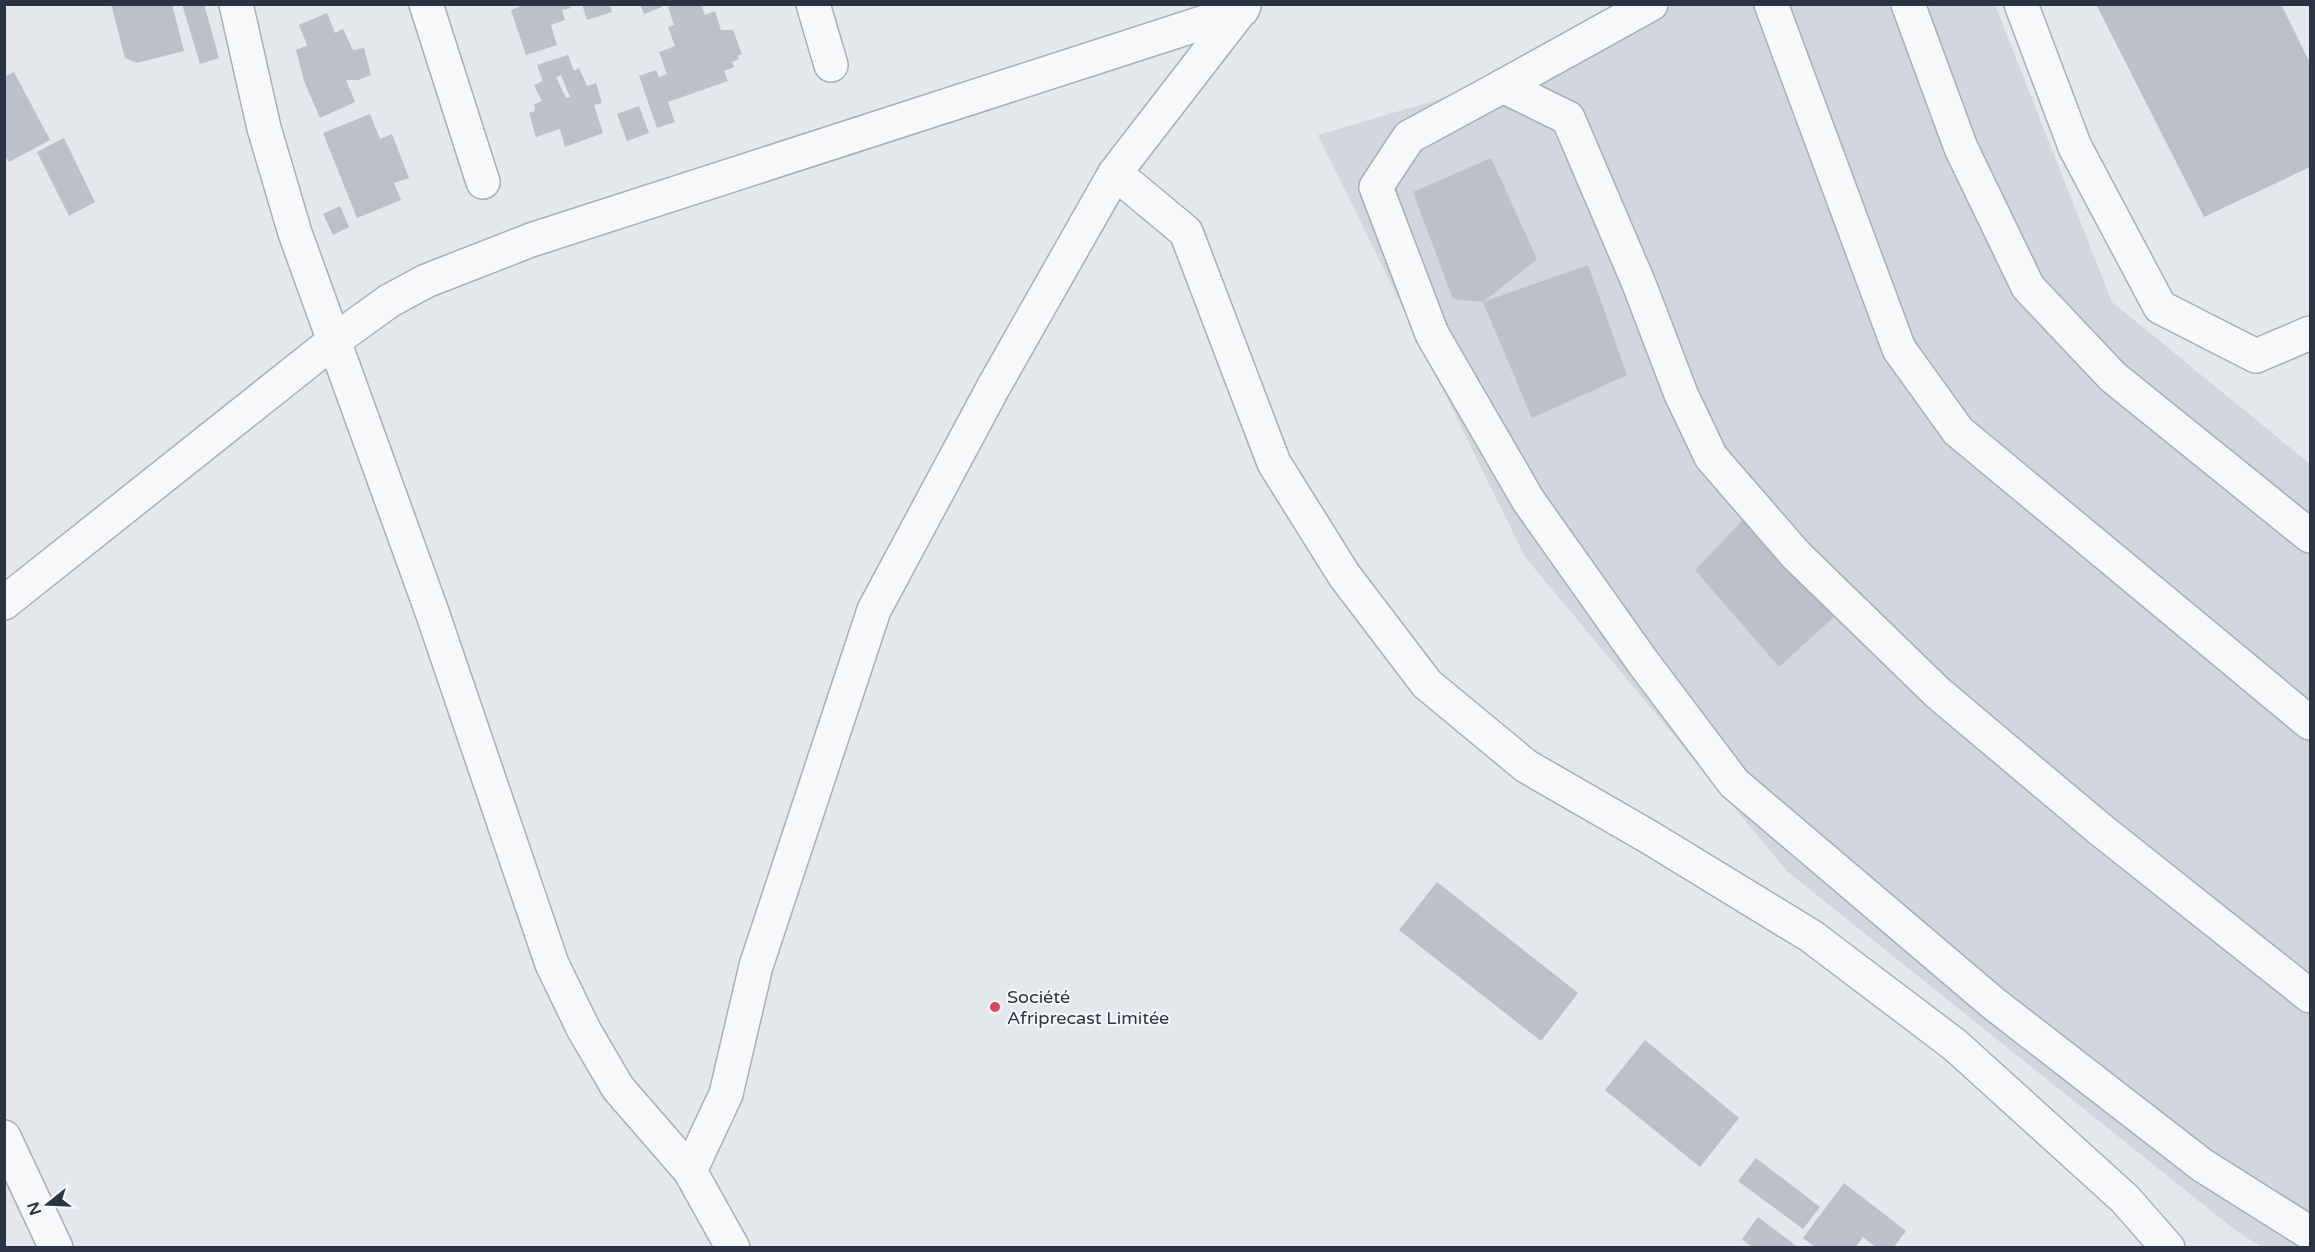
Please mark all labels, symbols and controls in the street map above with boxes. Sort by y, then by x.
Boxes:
place label: Société Afriprecast Limitée [1007,986,1169,1029]
marker: Société Afriprecast Limitée [988,1000,1002,1014]
north arrow [18,1174,78,1234]
text: N [23,1199,46,1218]

